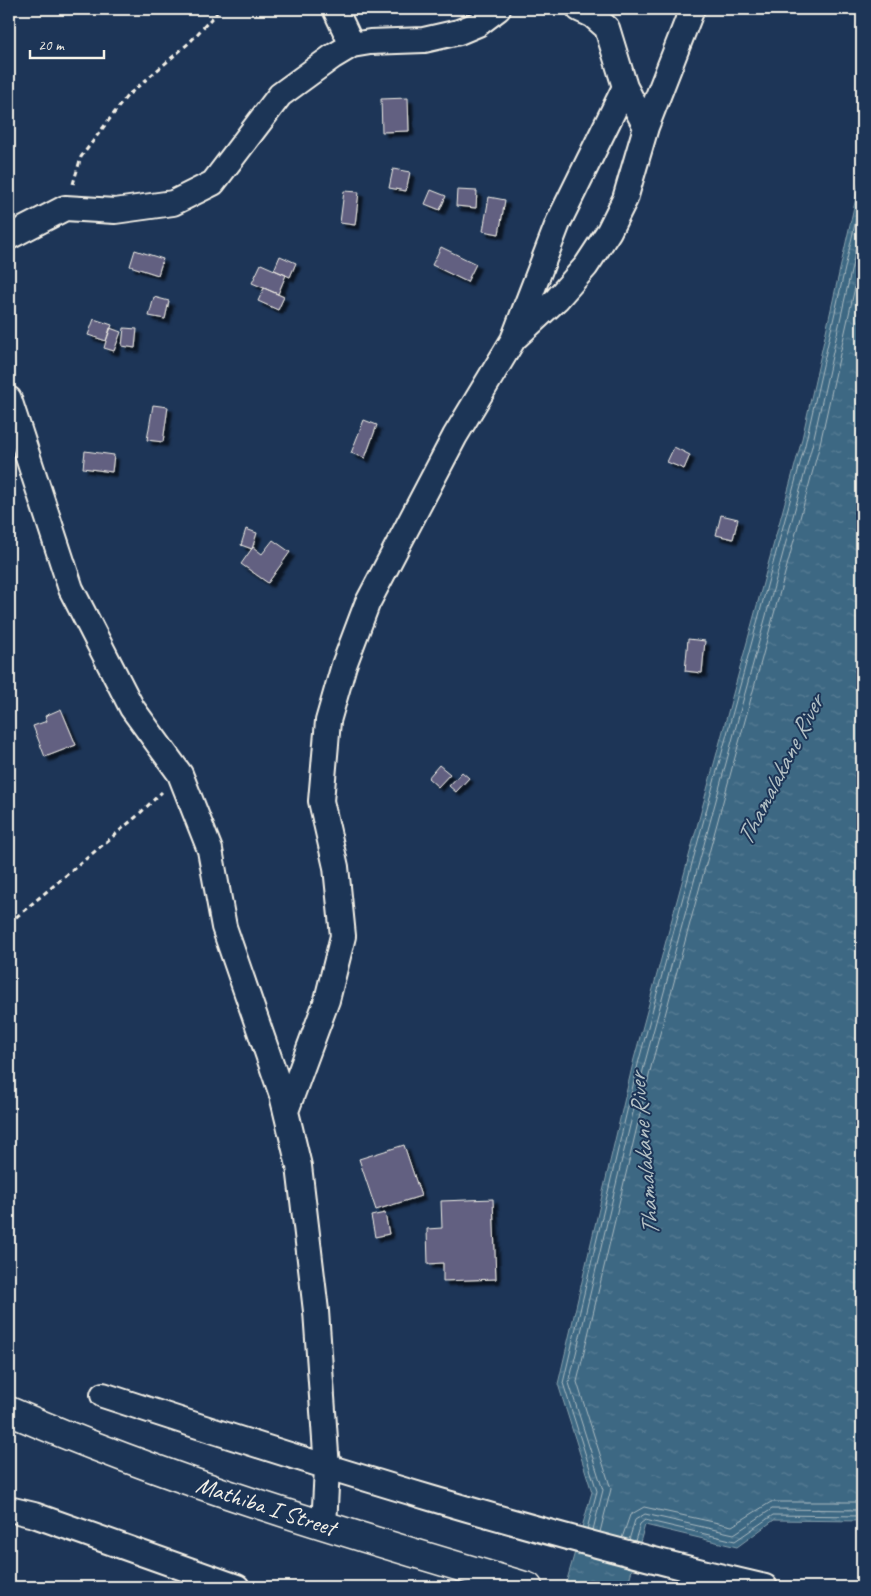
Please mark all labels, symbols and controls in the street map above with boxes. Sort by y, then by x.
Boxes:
scale bar [30,28,104,60]
text: 20 m [38,36,65,55]
water label: Thamalakane River [729,686,833,850]
water label: Thamalakane River [621,1067,667,1238]
street label: Mathiba I Street [192,1469,342,1544]

